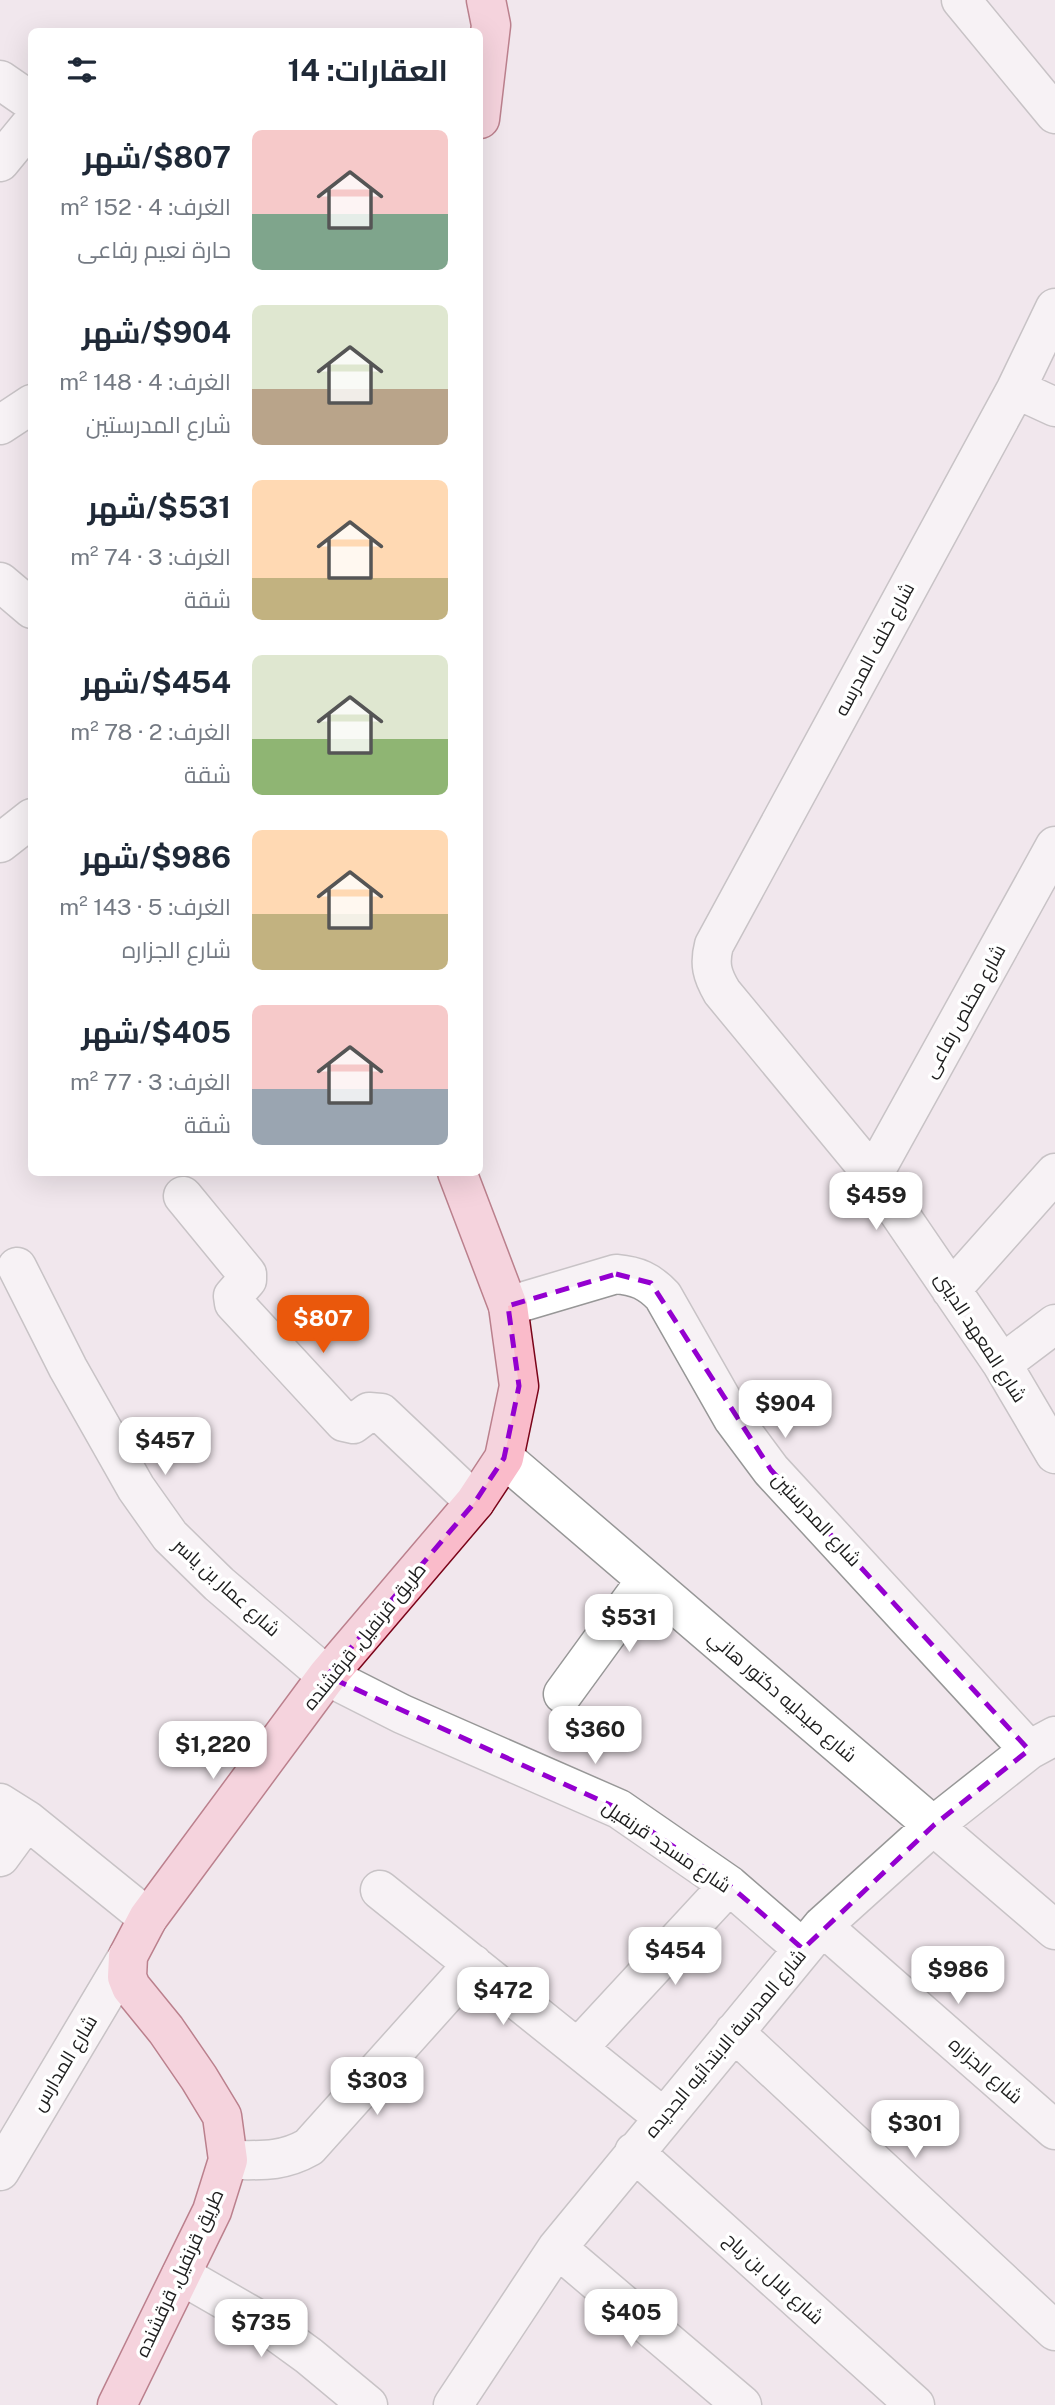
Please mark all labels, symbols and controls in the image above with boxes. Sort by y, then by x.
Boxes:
icon: filters [63,51,101,89]
text: العقارات: 14 [287,52,448,88]
text: $807/شهر [83,139,231,175]
icon: home [308,158,392,242]
text: الغرف: 4 · 152 m² [60,193,231,220]
text: حارة نعيم رفاعى [77,236,231,263]
text: $904/شهر [82,314,231,350]
icon: home [308,333,392,417]
text: الغرف: 4 · 148 m² [59,368,231,395]
text: شارع المدرستين [86,411,231,438]
text: $531/شهر [87,489,231,525]
icon: home [308,508,392,592]
text: الغرف: 3 · 74 m² [70,543,231,570]
street label: شارع خلف المدرسه [830,579,921,721]
text: شقة [184,586,231,613]
text: $454/شهر [81,664,231,700]
icon: home [308,683,392,767]
text: الغرف: 2 · 78 m² [70,718,231,745]
text: شقة [184,761,231,788]
text: $986/شهر [81,839,231,875]
icon: home [308,858,392,942]
text: الغرف: 5 · 143 m² [59,893,231,920]
text: شارع الجزاره [122,936,231,963]
street label: شارع مخلص رفاعى [918,941,1012,1083]
text: $405/شهر [81,1014,231,1050]
icon: home [308,1033,392,1117]
text: الغرف: 3 · 77 m² [70,1068,231,1095]
text: شقة [184,1111,231,1138]
pin: $459 [835,1172,917,1232]
text: $459 [845,1181,907,1208]
street label: شارع المعهد الدينى [928,1268,1031,1408]
pin: $807 [282,1296,364,1355]
text: $807 [293,1304,353,1331]
pin: $904 [744,1380,826,1440]
text: $904 [755,1389,815,1416]
pin: $457 [124,1418,206,1477]
text: $457 [135,1426,195,1453]
street label: شارع المدرستين [766,1468,866,1572]
street label: شارع عمار بن ياسر [167,1533,285,1643]
street label: طريق قرنفيل, قرقشنده [298,1558,431,1715]
pin: $531 [588,1594,670,1654]
text: $531 [601,1603,657,1630]
street label: شارع صيدليه دكتور هاني [702,1626,862,1769]
pin: $360 [554,1706,636,1766]
text: $360 [565,1715,625,1742]
pin: $1,220 [156,1722,270,1781]
text: $1,220 [175,1730,251,1757]
street label: شارع مسجد قرنفيل [597,1795,735,1899]
pin: $454 [634,1927,716,1987]
text: $454 [644,1936,706,1963]
street label: شارع المدرسة الابتدائيه الجديده [640,1944,813,2143]
pin: $986 [917,1946,999,2006]
text: $986 [927,1955,989,1982]
pin: $472 [462,1968,544,2027]
text: $472 [473,1976,533,2003]
street label: شارع المدارس [27,2011,104,2116]
street label: شارع الجزاره [943,2032,1027,2110]
pin: $303 [336,2058,418,2117]
text: $303 [347,2066,407,2093]
pin: $301 [874,2100,956,2160]
text: $301 [887,2109,943,2136]
street label: طريق قرنفيل, قرقشنده [130,2186,229,2361]
street label: شارع بلال بن رباح [718,2228,828,2331]
pin: $405 [590,2290,672,2349]
text: $405 [600,2298,662,2325]
pin: $735 [220,2300,302,2359]
text: $735 [231,2308,291,2335]

